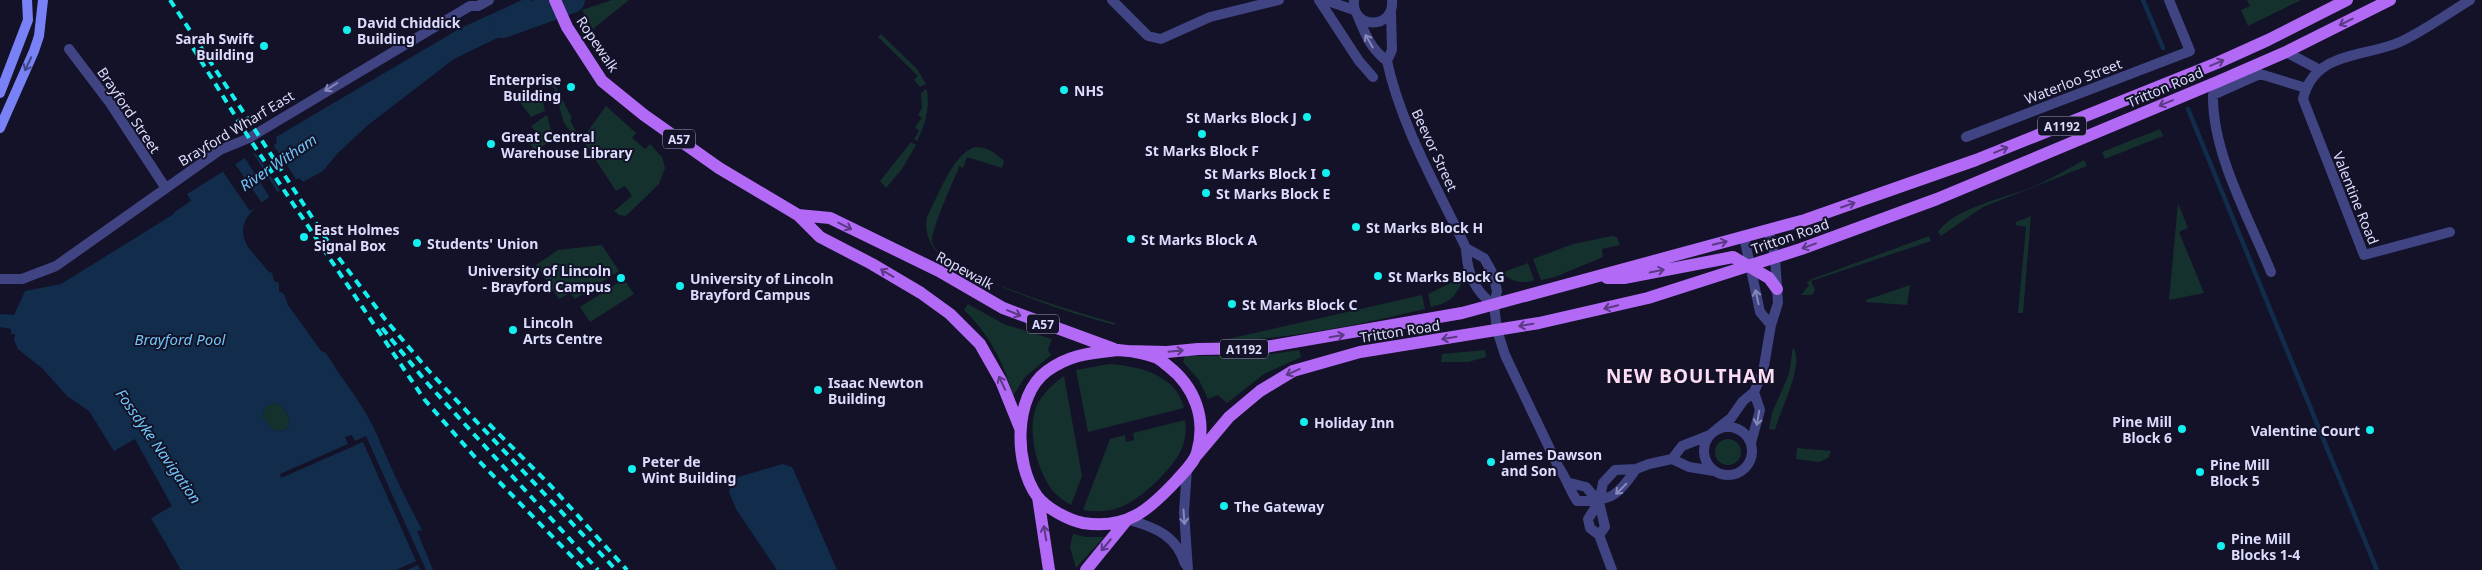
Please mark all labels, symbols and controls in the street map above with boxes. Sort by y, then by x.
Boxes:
street label: Ropewalk [572,12,624,76]
place label: David Chiddick Building [357,13,461,48]
one-way arrow [2339,18,2354,27]
marker: David Chiddick Building [341,24,353,36]
place label: Sarah Swift Building [175,29,254,64]
one-way arrow [1363,35,1373,49]
marker: Sarah Swift Building [258,40,270,52]
street label: Waterloo Street [2022,54,2124,108]
one-way arrow [23,56,32,71]
one-way arrow [2209,58,2224,67]
street label: Tritton Road [2124,62,2206,112]
street label: Brayford Street [93,63,165,157]
place label: Enterprise Building [489,70,561,105]
marker: Enterprise Building [565,81,577,93]
place label: NHS [1074,81,1104,100]
one-way arrow [324,83,338,93]
marker: NHS [1058,84,1070,96]
street label: Brayford Wharf East [175,86,297,170]
one-way arrow [2159,99,2174,109]
street label: Beevor Street [1408,106,1462,194]
place label: St Marks Block J [1186,108,1297,127]
marker: St Marks Block J [1301,111,1313,123]
road number: A1192 [2038,116,2086,136]
place label: Great Central Warehouse Library [501,127,632,162]
marker: St Marks Block F [1196,128,1208,140]
water label: River Witham [236,129,320,195]
road number: A57 [663,130,695,148]
marker: Great Central Warehouse Library [485,138,497,150]
place label: St Marks Block F [1145,141,1259,160]
one-way arrow [1993,145,2008,154]
street label: Valentine Road [2329,149,2383,247]
place label: St Marks Block I [1204,164,1316,183]
marker: St Marks Block I [1320,167,1332,179]
place label: St Marks Block E [1216,184,1330,203]
marker: St Marks Block E [1200,187,1212,199]
one-way arrow [1840,200,1856,209]
street label: Tritton Road [1749,214,1831,258]
place label: St Marks Block H [1366,218,1483,237]
place label: East Holmes Signal Box [314,220,400,255]
marker: St Marks Block H [1350,221,1362,233]
one-way arrow [837,222,852,231]
place label: St Marks Block A [1141,230,1257,249]
marker: East Holmes Signal Box [298,231,310,243]
marker: St Marks Block A [1125,233,1137,245]
place label: Students' Union [427,234,538,253]
marker: Students' Union [411,237,423,249]
one-way arrow [1712,238,1728,247]
one-way arrow [1802,242,1818,251]
street label: Ropewalk [933,246,998,294]
place label: University of Lincoln - Brayford Campus [467,261,611,296]
one-way arrow [1649,266,1665,275]
one-way arrow [881,267,895,277]
place label: St Marks Block G [1388,267,1505,286]
place label: University of Lincoln Brayford Campus [690,269,834,304]
marker: St Marks Block G [1372,270,1384,282]
marker: University of Lincoln - Brayford Campus [615,272,627,284]
marker: University of Lincoln Brayford Campus [674,280,686,292]
one-way arrow [1751,289,1761,305]
place label: St Marks Block C [1242,295,1357,314]
marker: St Marks Block C [1226,298,1238,310]
one-way arrow [1604,302,1620,312]
one-way arrow [1006,308,1021,318]
place label: Lincoln Arts Centre [523,313,603,348]
road number: A57 [1027,314,1059,334]
street label: Tritton Road [1359,315,1441,347]
one-way arrow [1519,321,1535,331]
marker: Lincoln Arts Centre [507,324,519,336]
water label: Brayford Pool [135,329,227,349]
one-way arrow [1329,330,1345,340]
one-way arrow [1441,333,1457,343]
road number: A1192 [1220,339,1268,358]
one-way arrow [1168,346,1184,356]
district label: NEW BOULTHAM [1606,363,1776,389]
one-way arrow [1285,368,1300,378]
place label: Isaac Newton Building [828,373,923,408]
one-way arrow [996,376,1006,391]
marker: Isaac Newton Building [812,384,824,396]
water label: Fossdyke Navigation [112,385,206,507]
one-way arrow [1753,409,1762,425]
place label: Pine Mill Block 6 [2112,412,2172,447]
place label: Holiday Inn [1314,413,1394,432]
marker: Holiday Inn [1298,416,1310,428]
place label: Valentine Court [2251,421,2360,440]
marker: Pine Mill Block 6 [2176,423,2188,435]
marker: Valentine Court [2364,424,2376,436]
place label: James Dawson and Son [1499,445,1602,480]
place label: Peter de Wint Building [642,452,736,487]
place label: Pine Mill Block 5 [2210,455,2270,490]
marker: James Dawson and Son [1485,456,1497,468]
marker: Peter de Wint Building [626,463,638,475]
marker: Pine Mill Block 5 [2194,466,2206,478]
one-way arrow [1615,483,1627,495]
place label: The Gateway [1234,497,1324,516]
marker: The Gateway [1218,500,1230,512]
one-way arrow [1180,509,1189,525]
one-way arrow [1039,526,1049,542]
place label: Pine Mill Blocks 1-4 [2231,529,2300,564]
one-way arrow [1100,539,1112,552]
marker: Pine Mill Blocks 1-4 [2215,540,2227,552]

